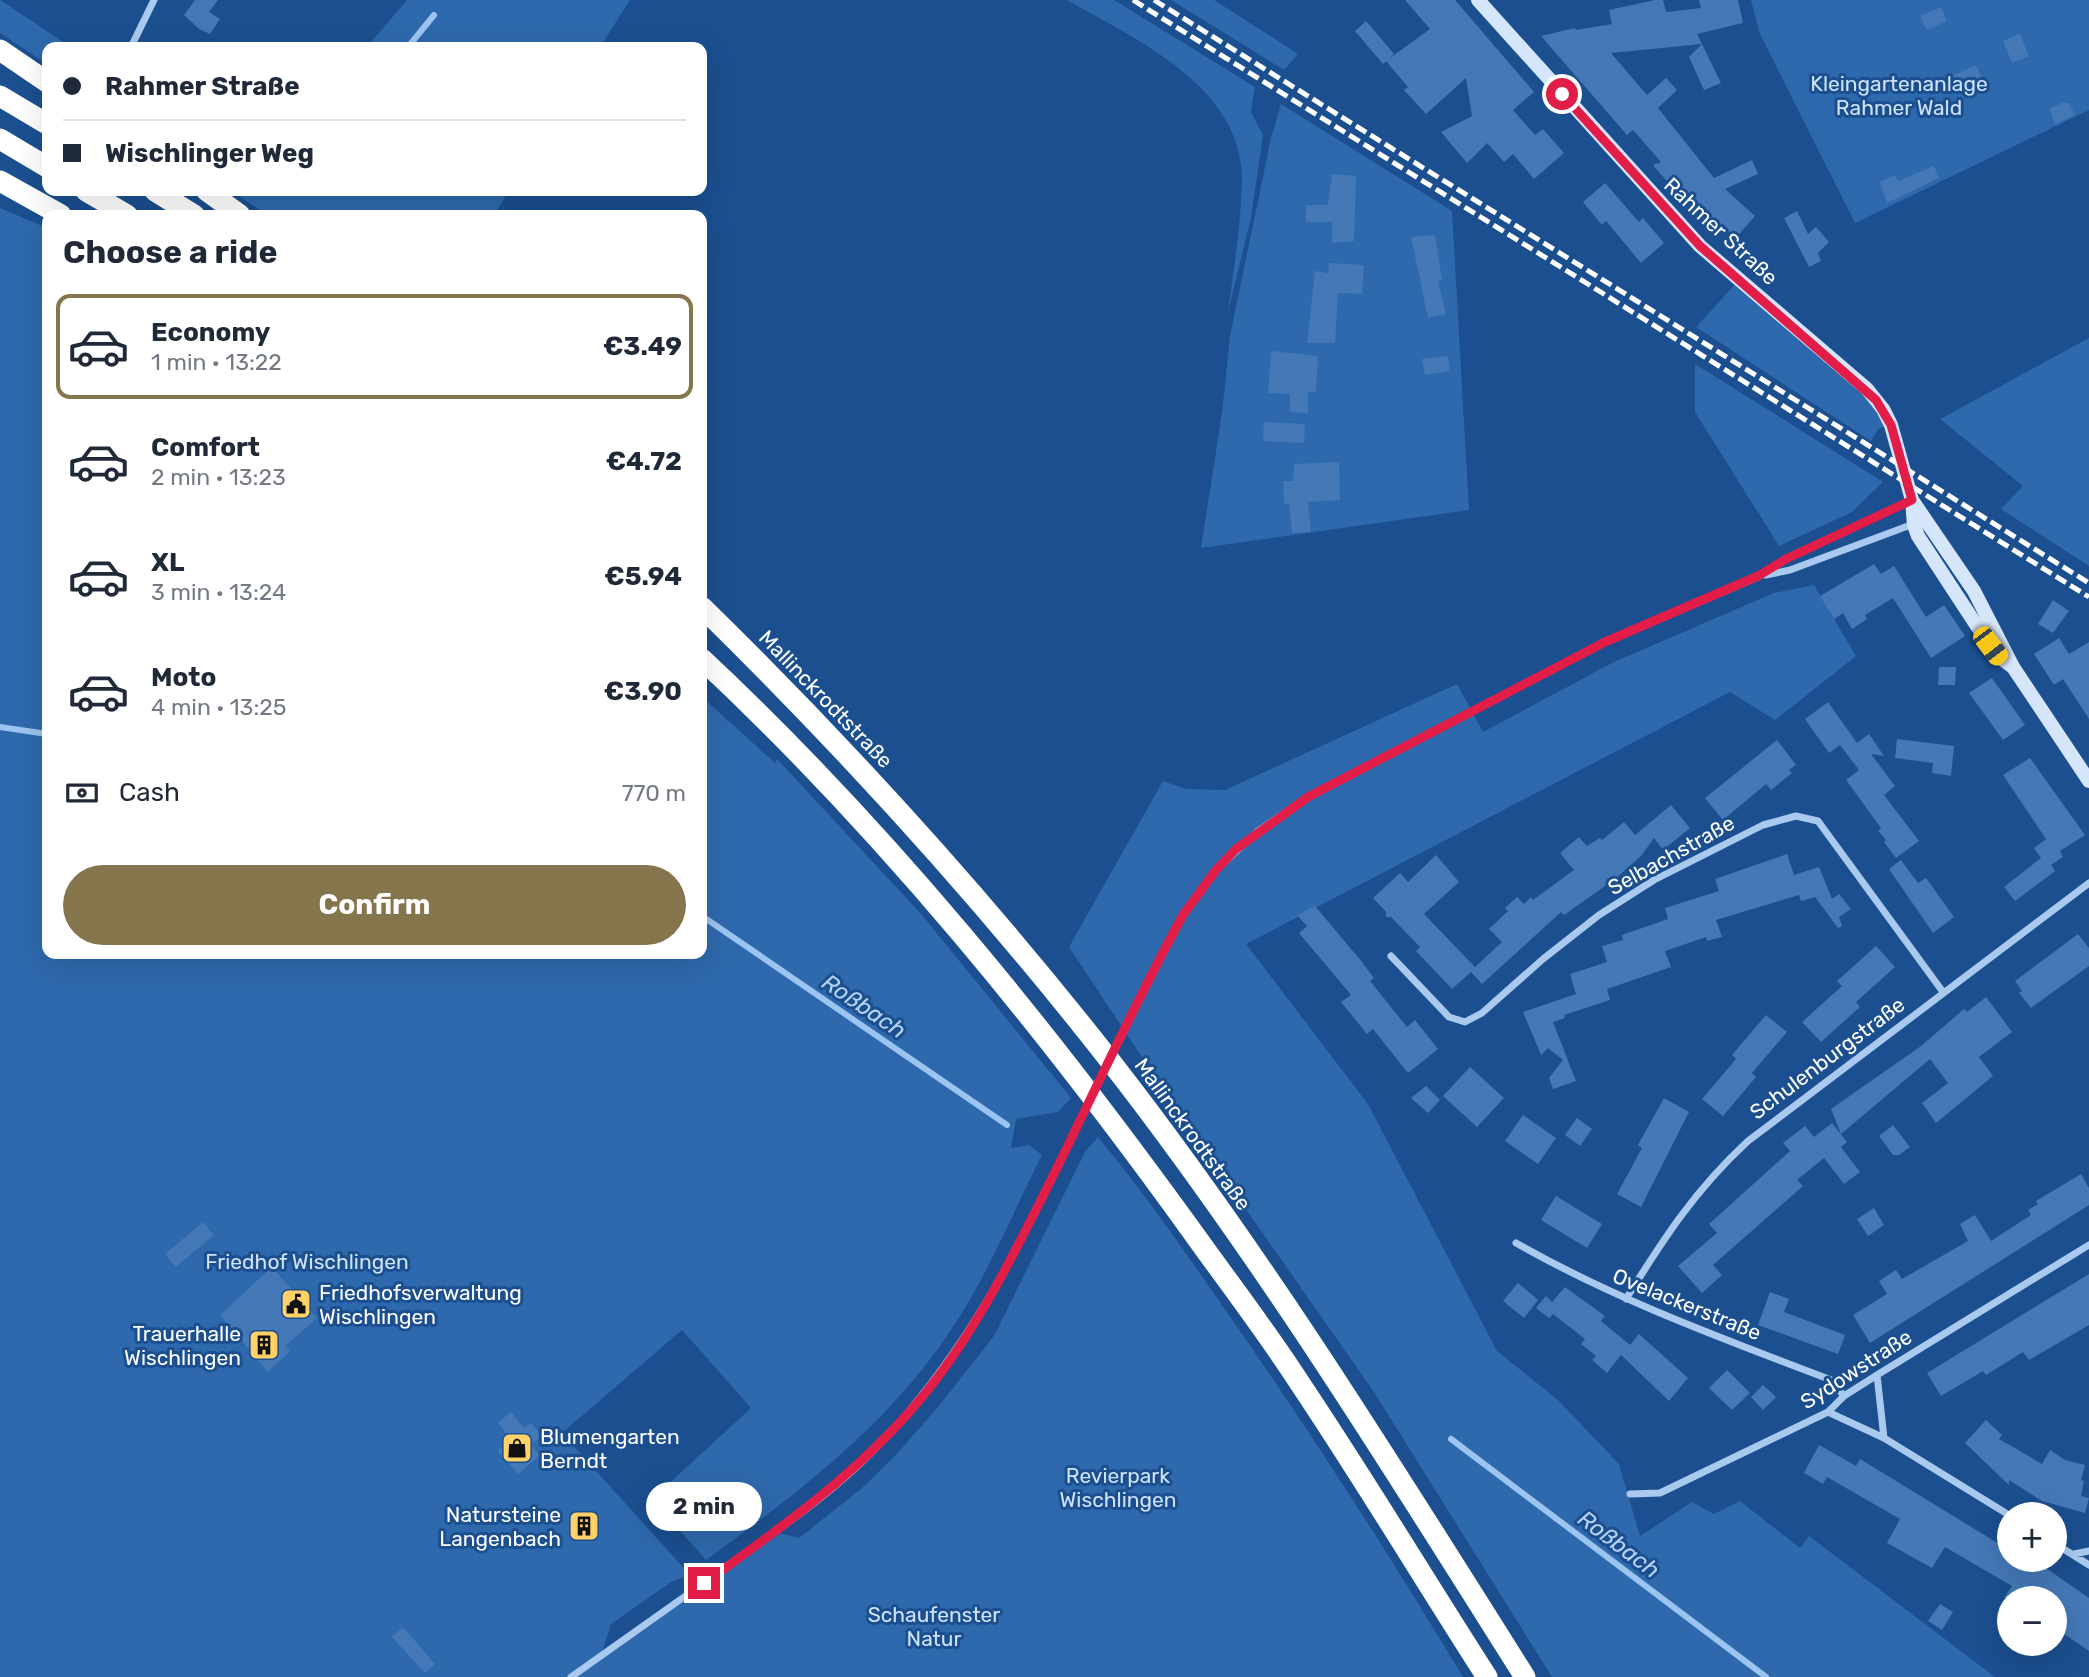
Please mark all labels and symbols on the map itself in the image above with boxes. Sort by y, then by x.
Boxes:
park label: Kleingartenanlage Rahmer Wald [1810,71,1988,120]
route start [1546,78,1578,110]
street label: Rahmer Straße [1659,172,1783,290]
car [1969,623,2012,669]
street label: Mallinckrodtstraße [754,625,898,773]
street label: Selbachstraße [1603,810,1739,900]
water label: Roßbach [817,968,911,1044]
street label: Schulenburgstraße [1745,992,1909,1124]
street label: Mallinckrodtstraße [1129,1053,1257,1215]
park label: Friedhof Wischlingen [205,1249,409,1274]
street label: Ovelackerstraße [1609,1263,1765,1345]
place label: Friedhofsverwaltung Wischlingen [319,1280,522,1329]
public building icon: Friedhofsverwaltung Wischlingen [279,1287,313,1321]
place label: Trauerhalle Wischlingen [124,1321,241,1370]
street label: Sydowstraße [1796,1324,1916,1414]
building icon: Trauerhalle Wischlingen [247,1328,281,1362]
place label: Blumengarten Berndt [540,1424,680,1473]
shop icon: Blumengarten Berndt [500,1431,534,1465]
park label: Revierpark Wischlingen [1060,1463,1176,1512]
callout: 2 min [646,1482,762,1530]
place label: Natursteine Langenbach [439,1502,561,1551]
water label: Roßbach [1572,1504,1666,1584]
building icon: Natursteine Langenbach [567,1509,601,1543]
route end [688,1567,720,1599]
park label: Schaufenster Natur [868,1602,1000,1651]

